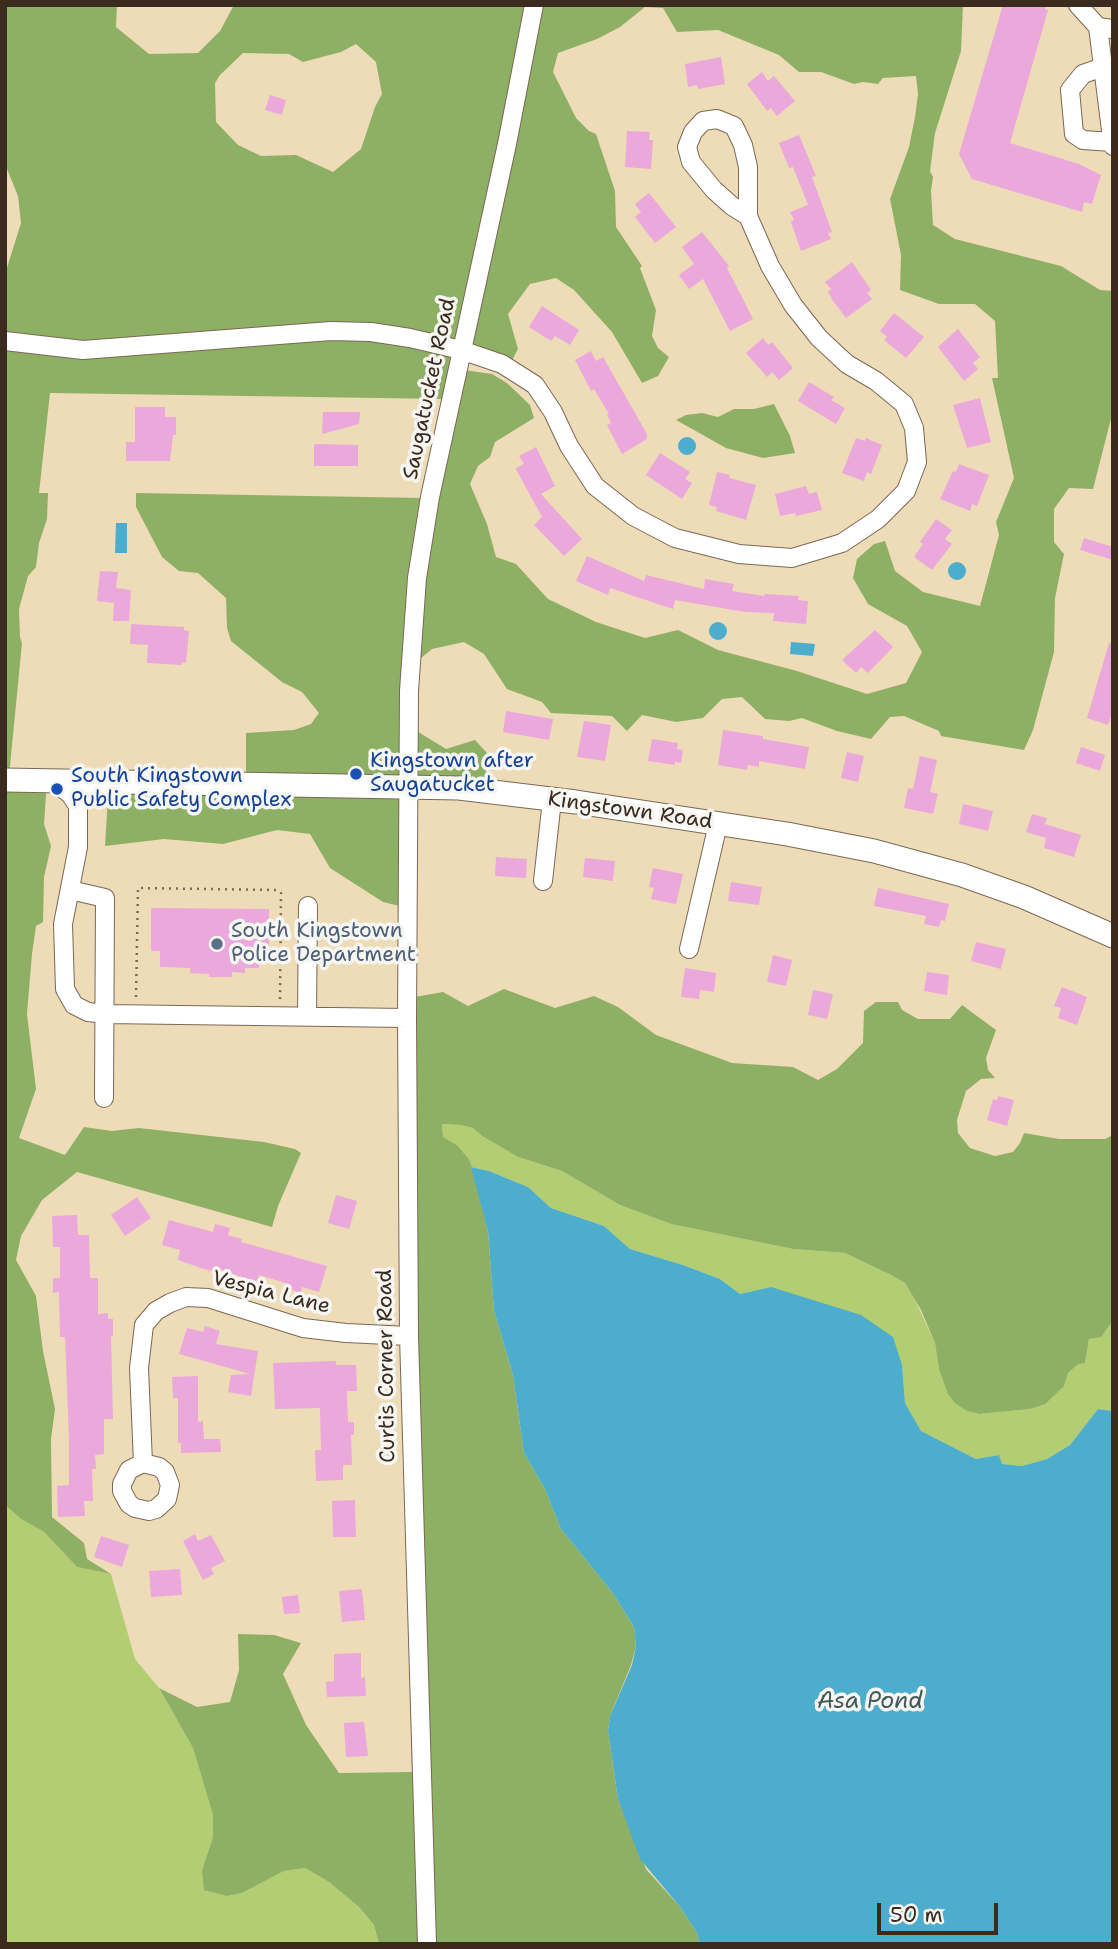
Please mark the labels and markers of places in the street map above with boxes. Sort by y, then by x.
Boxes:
place label: Kingstown after Saugatucket [370,749,534,799]
place label: South Kingstown Public Safety Complex [71,764,291,814]
marker: Kingstown after Saugatucket [348,766,364,782]
marker: South Kingstown Public Safety Complex [49,781,65,797]
place label: South Kingstown Police Department [231,919,416,969]
marker: South Kingstown Police Department [209,936,225,952]

